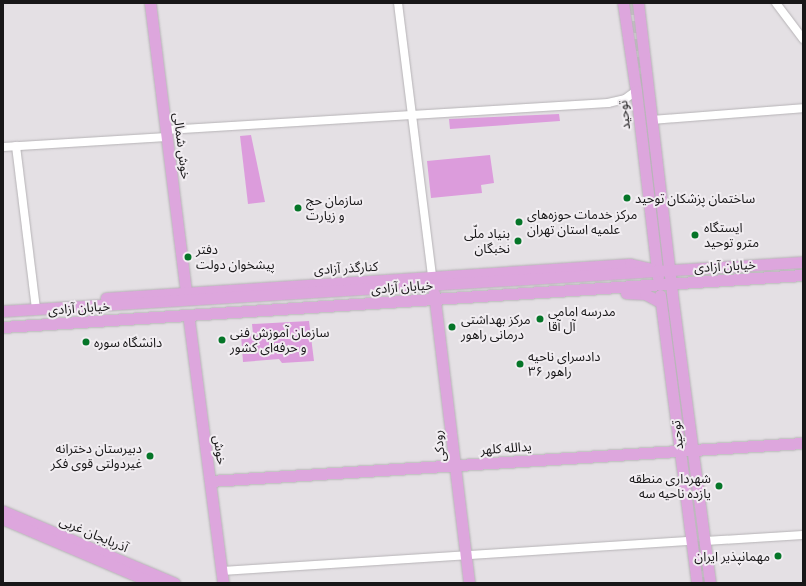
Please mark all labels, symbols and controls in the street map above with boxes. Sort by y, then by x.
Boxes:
street label: توحید [615,100,633,130]
street label: خوش شمالی [170,112,194,180]
place label: ساختمان پزشکان توحید [635,190,755,206]
place label: سازمان حج و زیارت [306,193,363,224]
marker: ساختمان پزشکان توحید [622,193,632,203]
marker: سازمان حج و زیارت [293,203,303,213]
place label: مرکز خدمات حوزه‌های علمیه استان تهران [527,207,637,238]
marker: مرکز خدمات حوزه‌های علمیه استان تهران [514,217,524,227]
place label: ایستگاه مترو توحید [704,220,759,251]
place label: بنیاد ملّی نخبگان [464,226,510,257]
marker: ایستگاه مترو توحید [689,229,701,241]
marker: بنیاد ملّی نخبگان [513,236,523,246]
place label: دفتر پیشخوان دولت [196,242,275,273]
marker: دفتر پیشخوان دولت [183,252,193,262]
street label: خیابان آزادی [694,257,756,275]
street label: کنارگذر آزادی [313,259,379,277]
street label: خیابان آزادی [370,277,434,297]
street label: خیابان آزادی [47,298,111,318]
place label: مدرسه امامی آل آقا [548,304,616,335]
place label: مرکز بهداشتی درمانی راهور [461,312,531,343]
marker: مدرسه امامی آل آقا [535,314,545,324]
marker: مرکز بهداشتی درمانی راهور [446,321,458,333]
place label: سازمان آموزش فنی و حرفه‌ای کشور [230,325,330,356]
place label: دانشگاه سوره [94,334,162,350]
marker: سازمان آموزش فنی و حرفه‌ای کشور [217,335,227,345]
marker: دانشگاه سوره [81,337,91,347]
place label: دادسرای ناحیه ۳۶ راهور [528,349,601,380]
marker: دادسرای ناحیه ۳۶ راهور [515,359,525,369]
street label: توحید [667,419,687,451]
street label: رودکی [429,429,449,463]
street label: خوش [210,434,230,466]
street label: یدالله کلهر [480,438,532,458]
place label: دبيرستان دخترانه غيردولتی قوی فکر [51,441,142,472]
marker: دبيرستان دخترانه غيردولتی قوی فکر [145,451,155,461]
place label: شهرداری منطقه یازده ناحیه سه [629,471,711,502]
marker: شهرداری منطقه یازده ناحیه سه [714,481,724,491]
street label: آذربایجان غربی [57,513,131,555]
place label: مهمانپذیر ایران [694,548,770,564]
marker: مهمانپذیر ایران [773,551,783,561]

